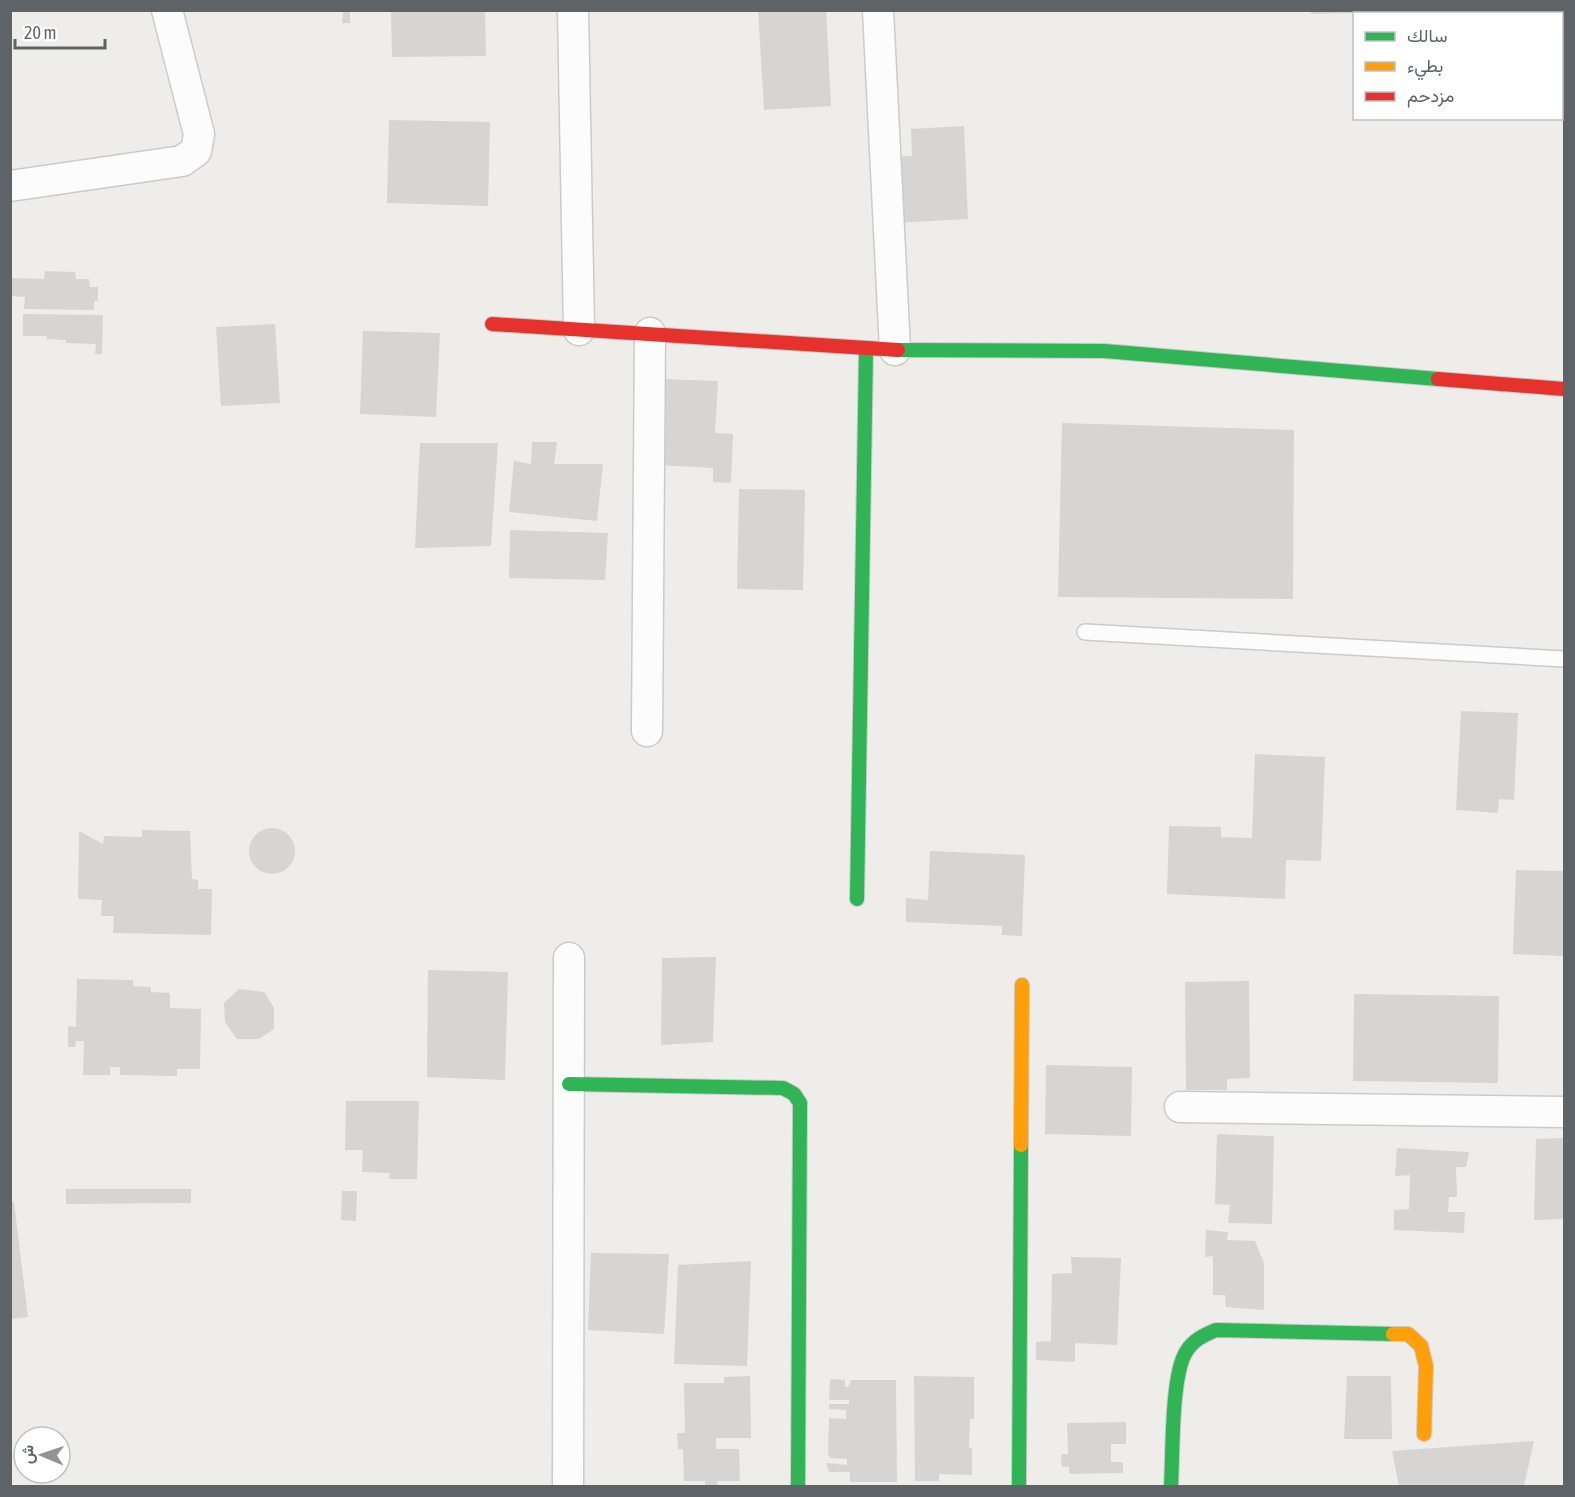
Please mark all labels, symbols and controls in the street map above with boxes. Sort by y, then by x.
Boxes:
scale bar [15,12,105,50]
legend [1353,12,1563,120]
text: 20 m [24,22,56,43]
text: سالك [1407,25,1447,46]
text: بطيء [1407,55,1443,81]
text: مزدحم [1407,85,1454,108]
north arrow [12,1425,72,1485]
text: ش [18,1445,37,1464]

